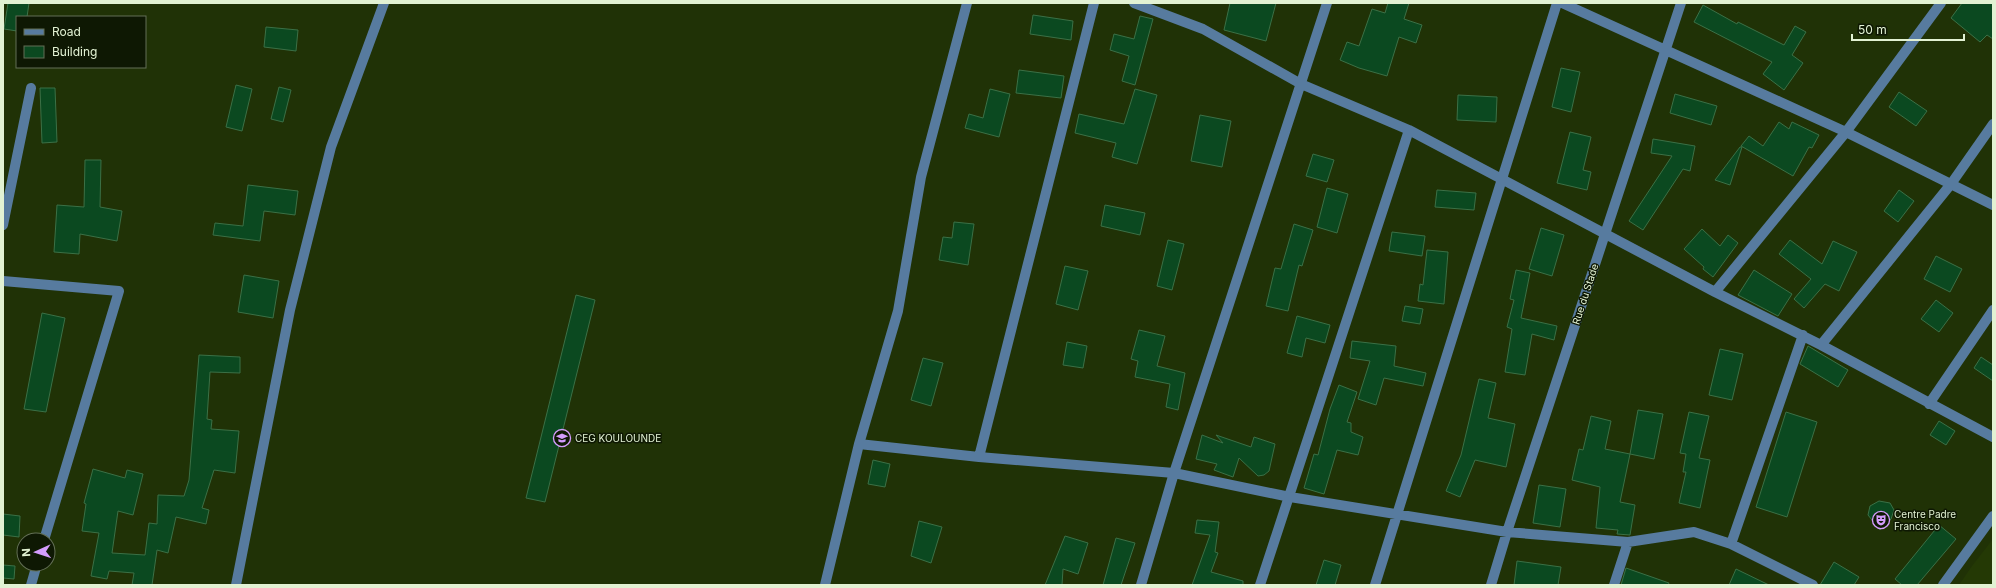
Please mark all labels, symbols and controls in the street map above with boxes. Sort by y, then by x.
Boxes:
legend [16,16,146,68]
scale bar [1852,16,1964,42]
text: 50 m [1858,22,1887,37]
text: Road [52,24,81,39]
text: Building [52,44,97,59]
street label: Rue du Stade [1570,262,1601,326]
school or university icon: CEG KOULOUNDE [552,428,572,448]
place label: CEG KOULOUNDE [575,432,661,444]
place label: Centre Padre Francisco [1894,508,1956,532]
theatre icon: Centre Padre Francisco [1871,510,1891,530]
north arrow [16,532,56,572]
text: N [19,548,33,557]

